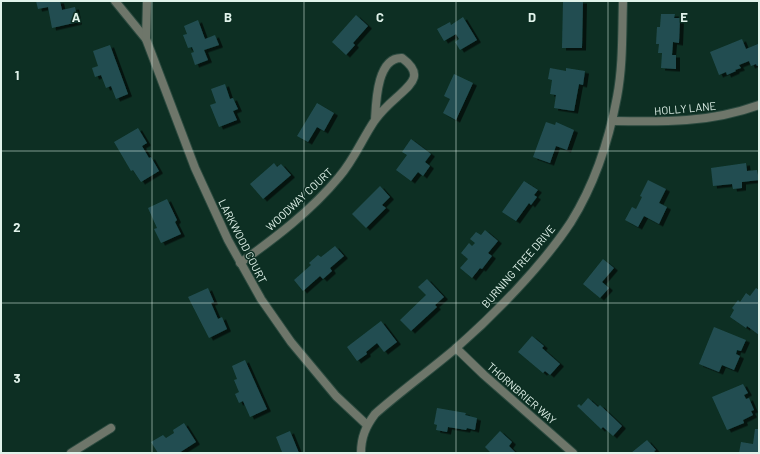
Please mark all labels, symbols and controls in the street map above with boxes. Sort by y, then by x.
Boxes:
text: A [72,9,81,25]
text: B [224,9,232,25]
text: C [376,9,384,25]
text: D [528,9,536,25]
text: E [680,9,688,25]
text: 1 [15,67,19,83]
street label: HOLLY LANE [654,99,717,117]
street label: WOODWAY COURT [263,165,335,233]
street label: LARKWOOD COURT [216,197,270,285]
text: 2 [13,219,21,235]
street label: BURNING TREE DRIVE [479,222,558,310]
street label: THORNBRIER WAY [485,360,559,426]
text: 3 [13,370,21,386]

